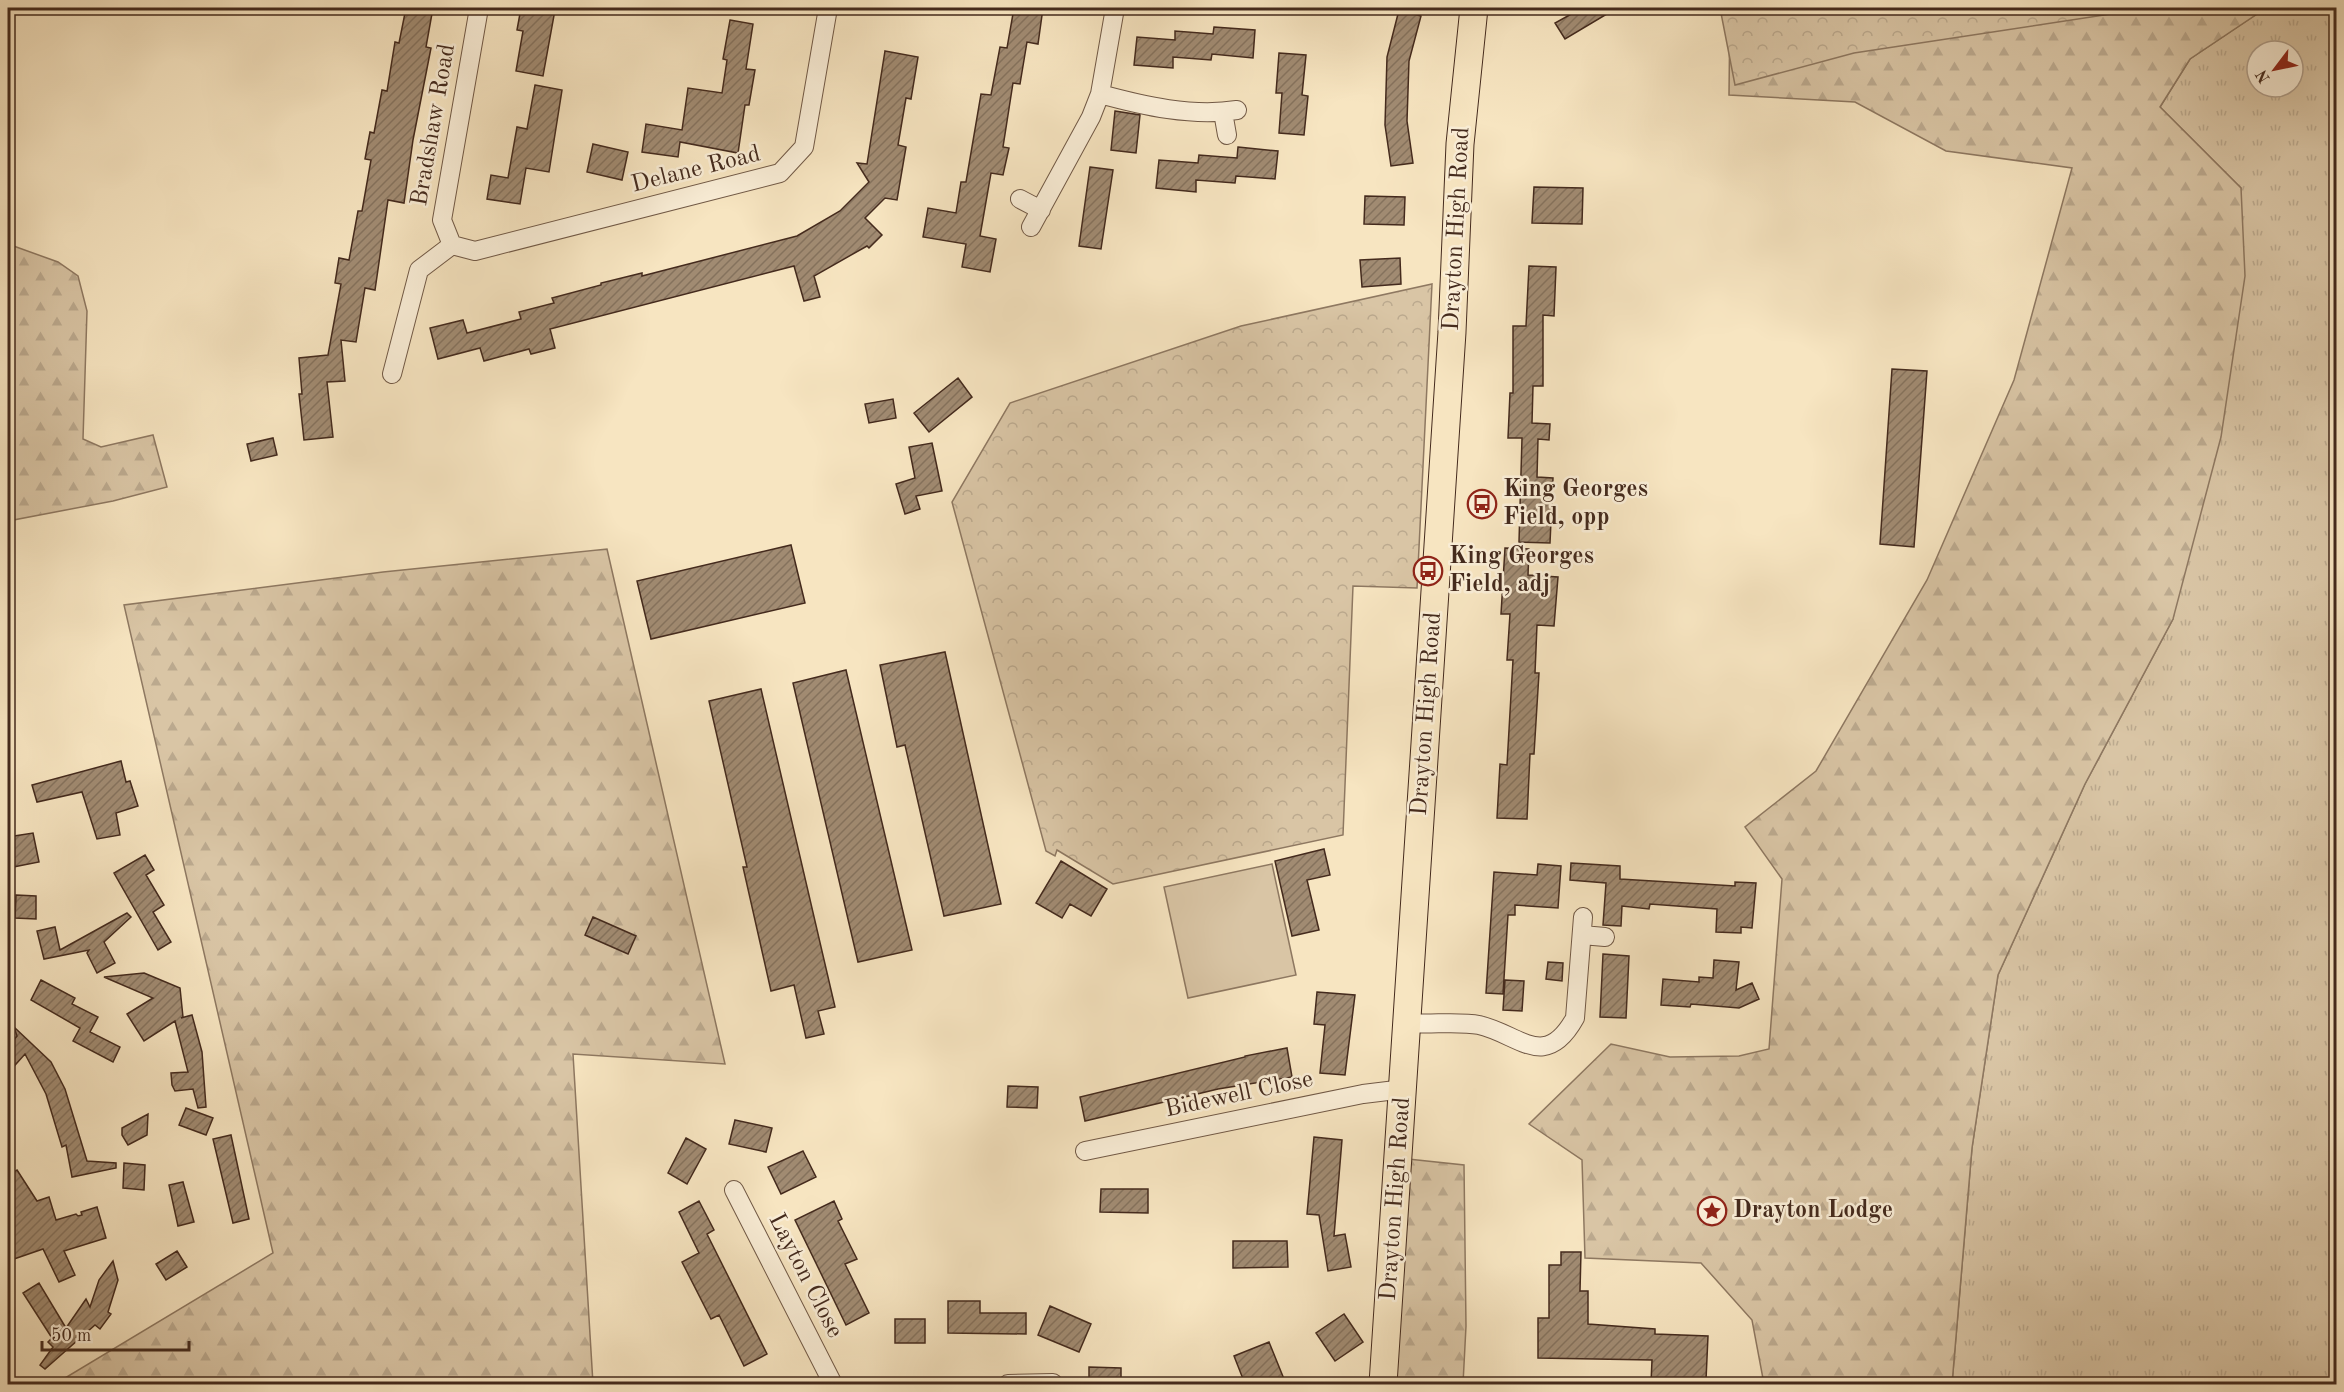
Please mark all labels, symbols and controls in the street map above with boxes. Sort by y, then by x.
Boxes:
north arrow [2245,39,2305,99]
street label: Bradshaw Road [408,42,460,208]
text: N [2254,66,2274,85]
street label: Drayton High Road [1440,126,1474,332]
street label: Delane Road [629,142,763,198]
place label: King Georges Field, opp [1503,478,1648,530]
bus stop icon: King Georges Field, opp [1466,488,1498,520]
place label: King Georges Field, adj [1449,545,1594,597]
bus stop icon: King Georges Field, adj [1412,555,1444,587]
street label: Drayton High Road [1408,611,1446,817]
street label: Bidewell Close [1163,1068,1315,1122]
street label: Drayton High Road [1377,1096,1415,1302]
place icon: Drayton Lodge [1696,1195,1728,1227]
place label: Drayton Lodge [1733,1199,1893,1223]
street label: Layton Close [763,1210,847,1342]
scale bar [42,1314,189,1352]
text: 50 m [51,1327,91,1345]

